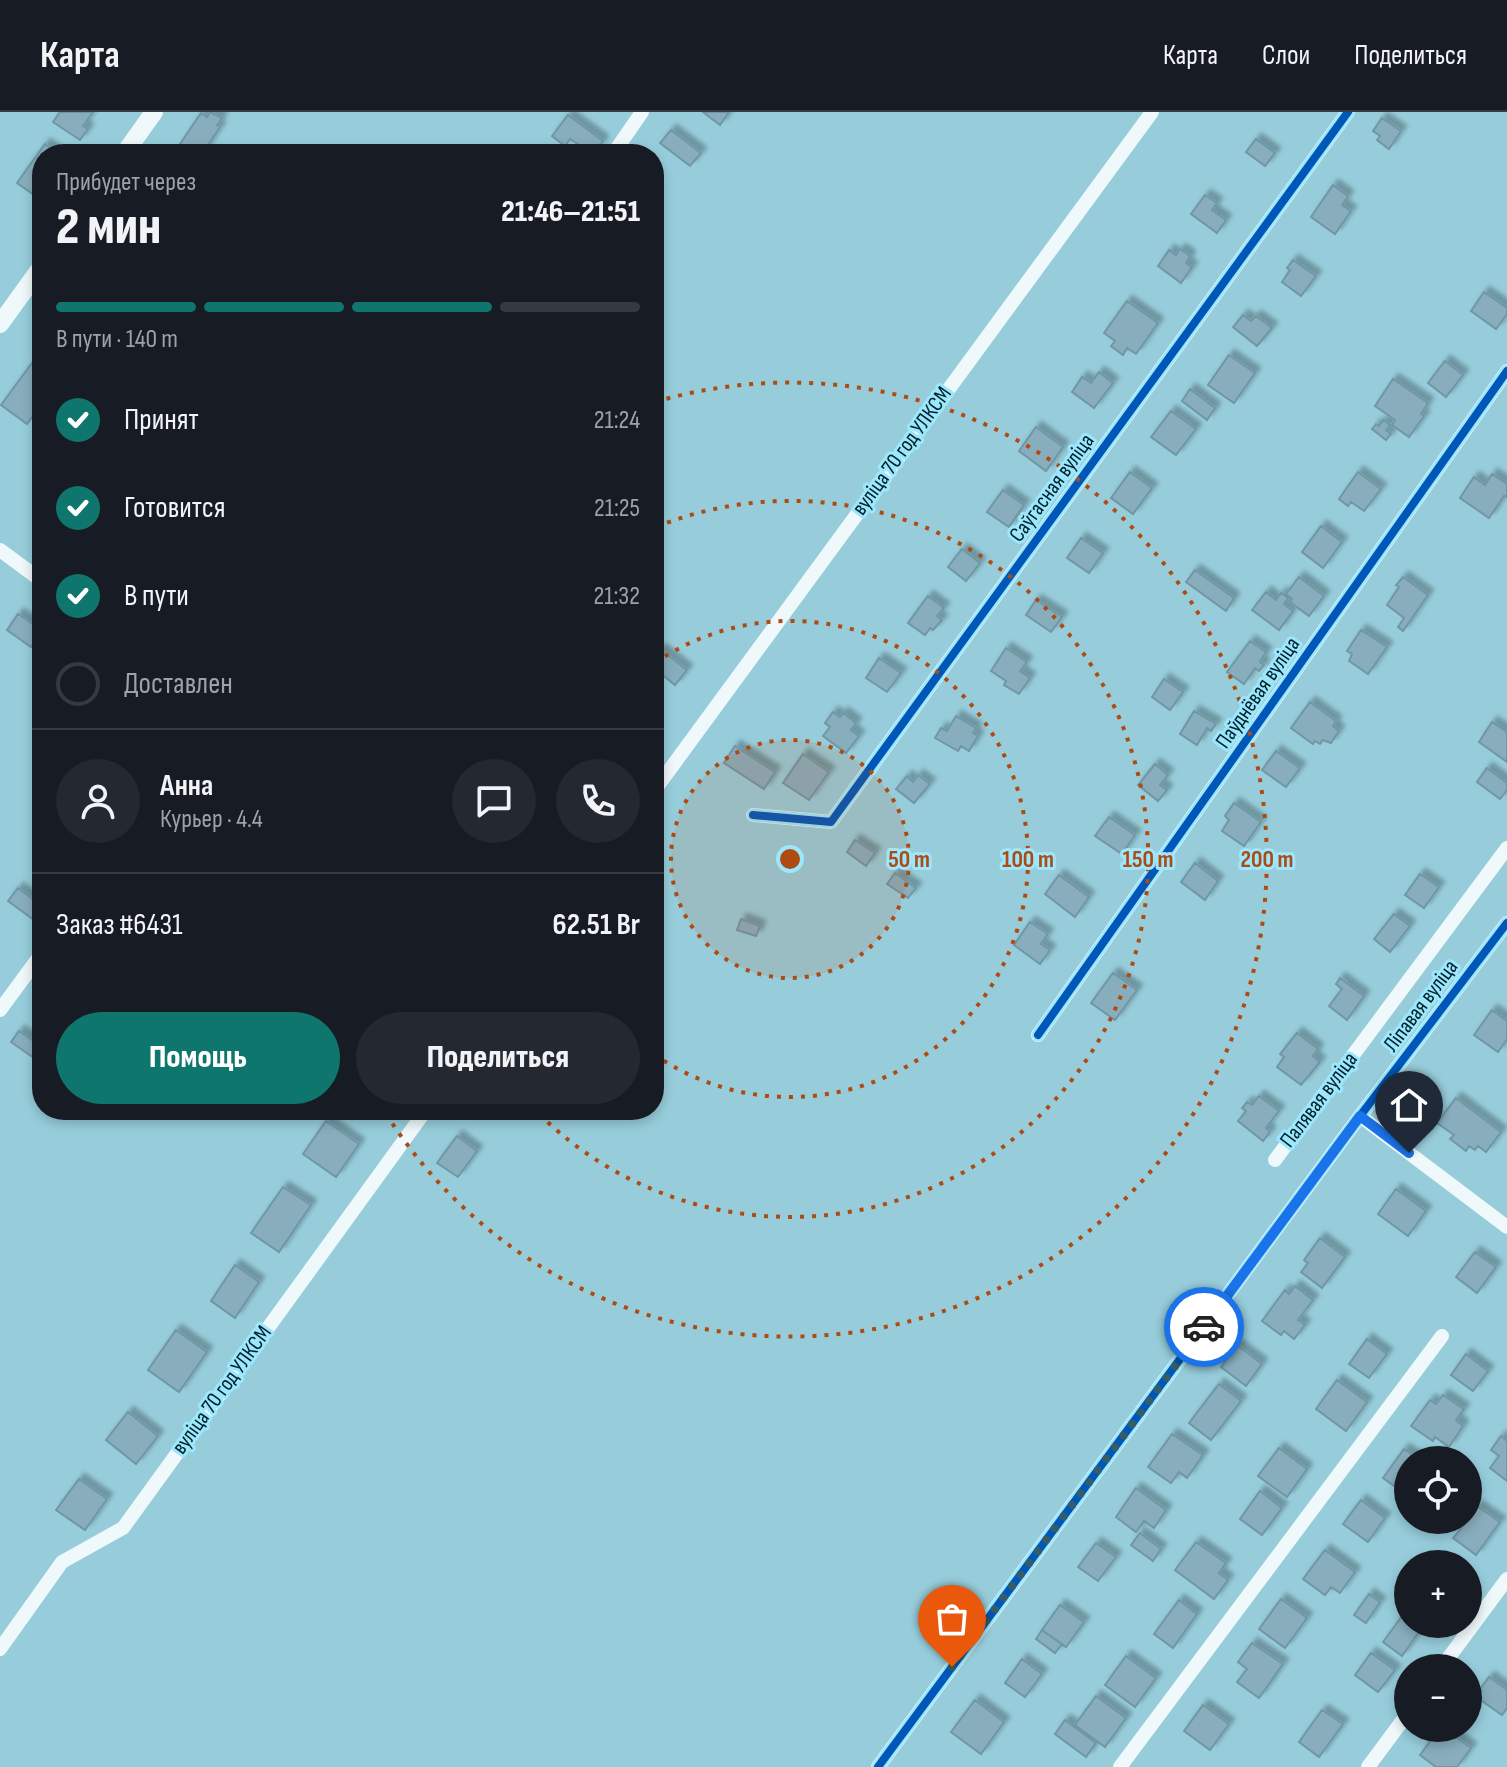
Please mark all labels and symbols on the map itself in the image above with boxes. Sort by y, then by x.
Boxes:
street label: вуліца 70 год УЛКСМ [846,381,958,521]
street label: Саўгасная вуліца [1004,429,1100,547]
street label: Паўднёвая вуліца [1210,632,1306,754]
centre of rings [776,845,804,873]
text: 50 m [888,845,930,874]
text: 100 m [1002,845,1054,874]
text: 150 m [1122,845,1174,874]
text: 200 m [1240,845,1294,874]
street label: Ліпавая вуліца [1378,955,1464,1057]
street label: Палявая вуліца [1274,1047,1364,1153]
pin [1375,1071,1443,1153]
courier [1164,1287,1244,1367]
street label: вуліца 70 год УЛКСМ [166,1320,278,1460]
pin [918,1585,986,1667]

